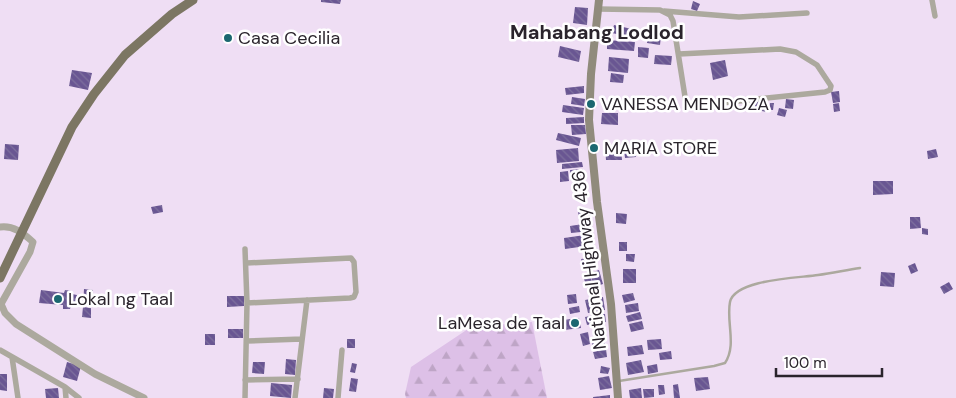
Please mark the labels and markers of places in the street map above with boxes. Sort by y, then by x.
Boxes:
place label: Casa Cecilia [238,26,340,50]
marker: Casa Cecilia [222,32,234,44]
place label: VANESSA MENDOZA [601,92,769,116]
marker: VANESSA MENDOZA [585,98,597,110]
place label: MARIA STORE [604,136,717,160]
marker: MARIA STORE [588,142,600,154]
place label: Lokal ng Taal [68,287,173,311]
marker: Lokal ng Taal [52,293,64,305]
place label: LaMesa de Taal [438,311,565,335]
marker: LaMesa de Taal [569,317,581,329]

